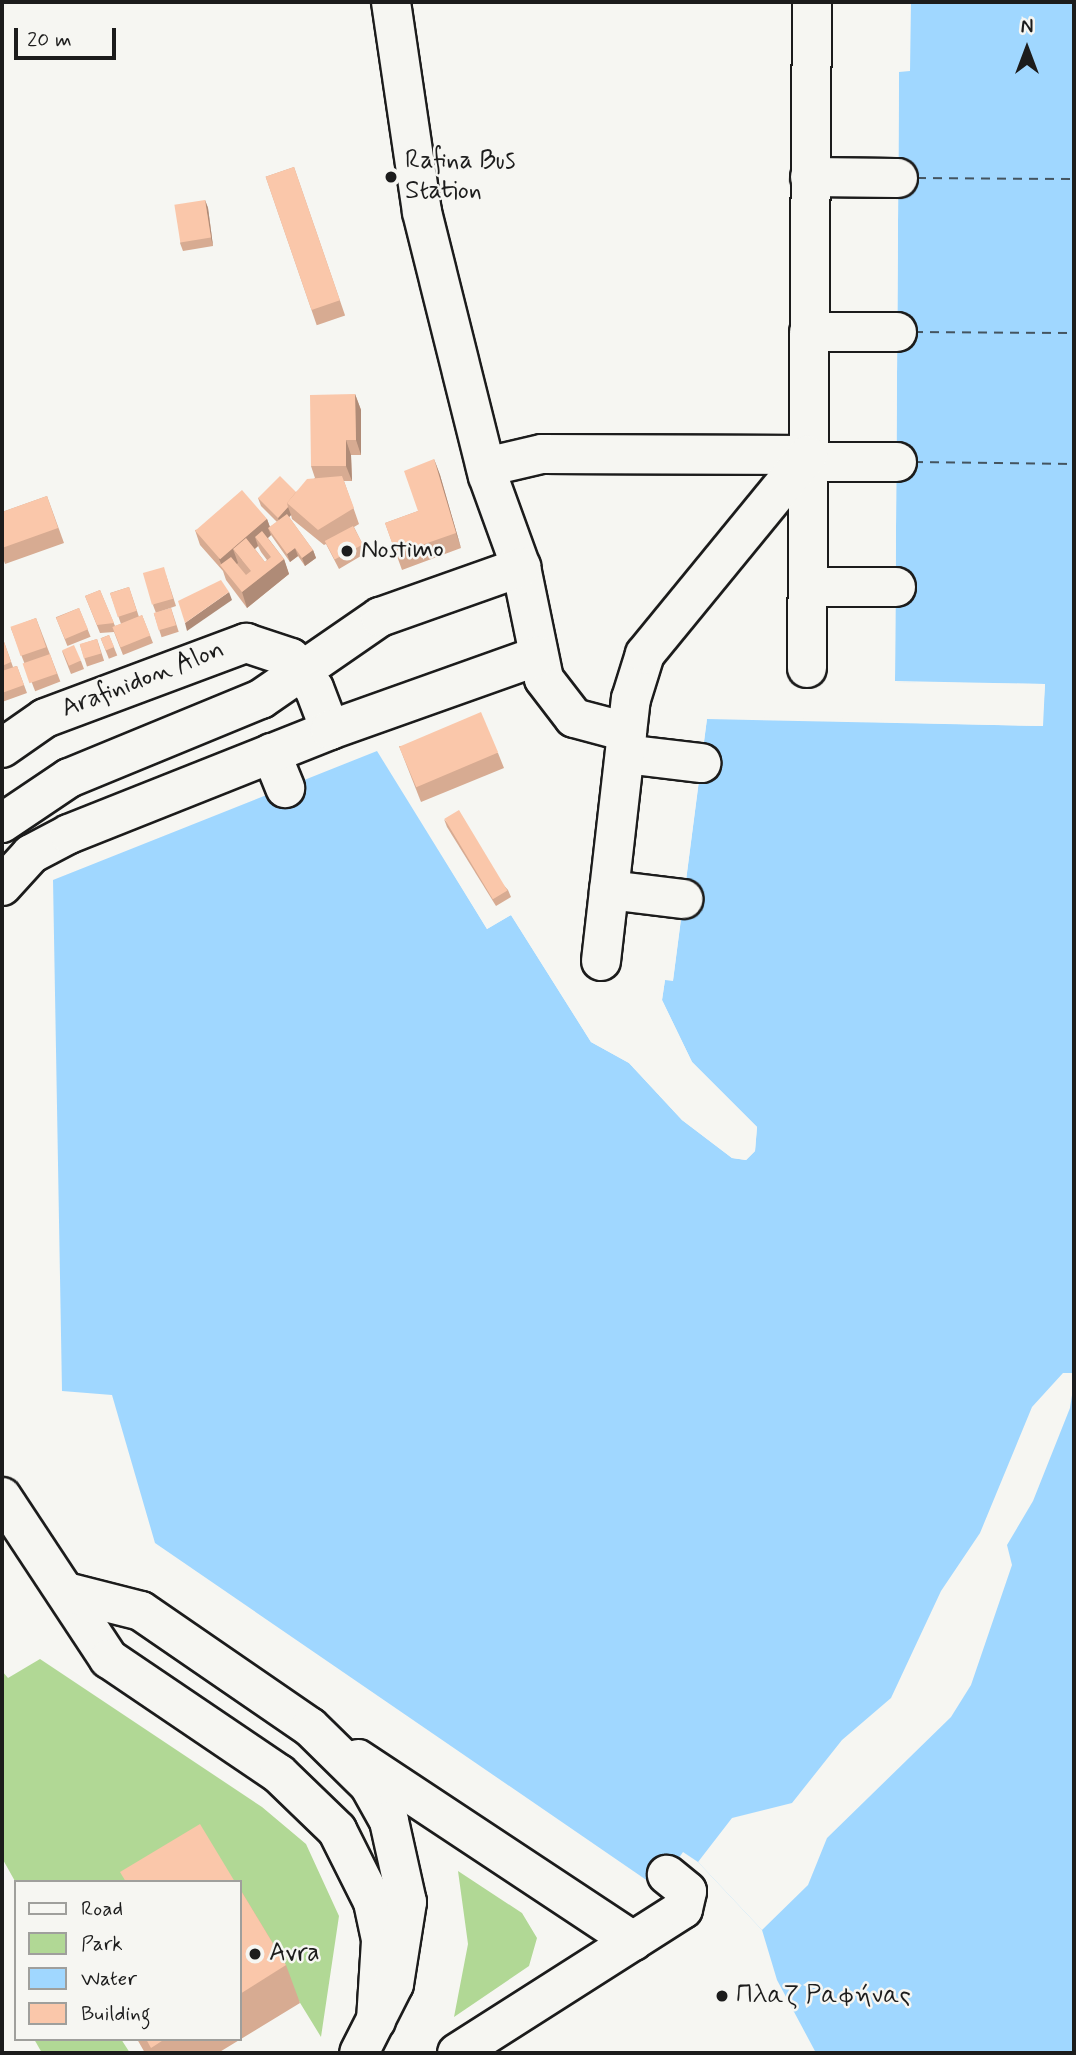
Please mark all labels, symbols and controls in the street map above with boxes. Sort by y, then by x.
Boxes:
scale bar [18,14,119,58]
north arrow [992,14,1062,84]
text: N [1021,15,1033,40]
text: 20 m [27,26,72,54]
place label: Rafina Bus Station [405,146,520,208]
marker: Rafina Bus Station [383,169,399,185]
place label: Nostimo [361,535,444,567]
marker: Nostimo [339,543,355,559]
street label: Arafinidon Alon [57,635,229,725]
legend [14,1880,242,2041]
text: Road [81,1895,123,1923]
text: Park [81,1930,123,1958]
place label: Avra [269,1938,320,1970]
marker: Avra [247,1946,263,1962]
text: Water [81,1965,137,1993]
place label: Πλαζ Ραφήνας [736,1980,911,2012]
marker: Πλαζ Ραφήνας [714,1988,730,2004]
text: Building [81,2000,151,2028]

